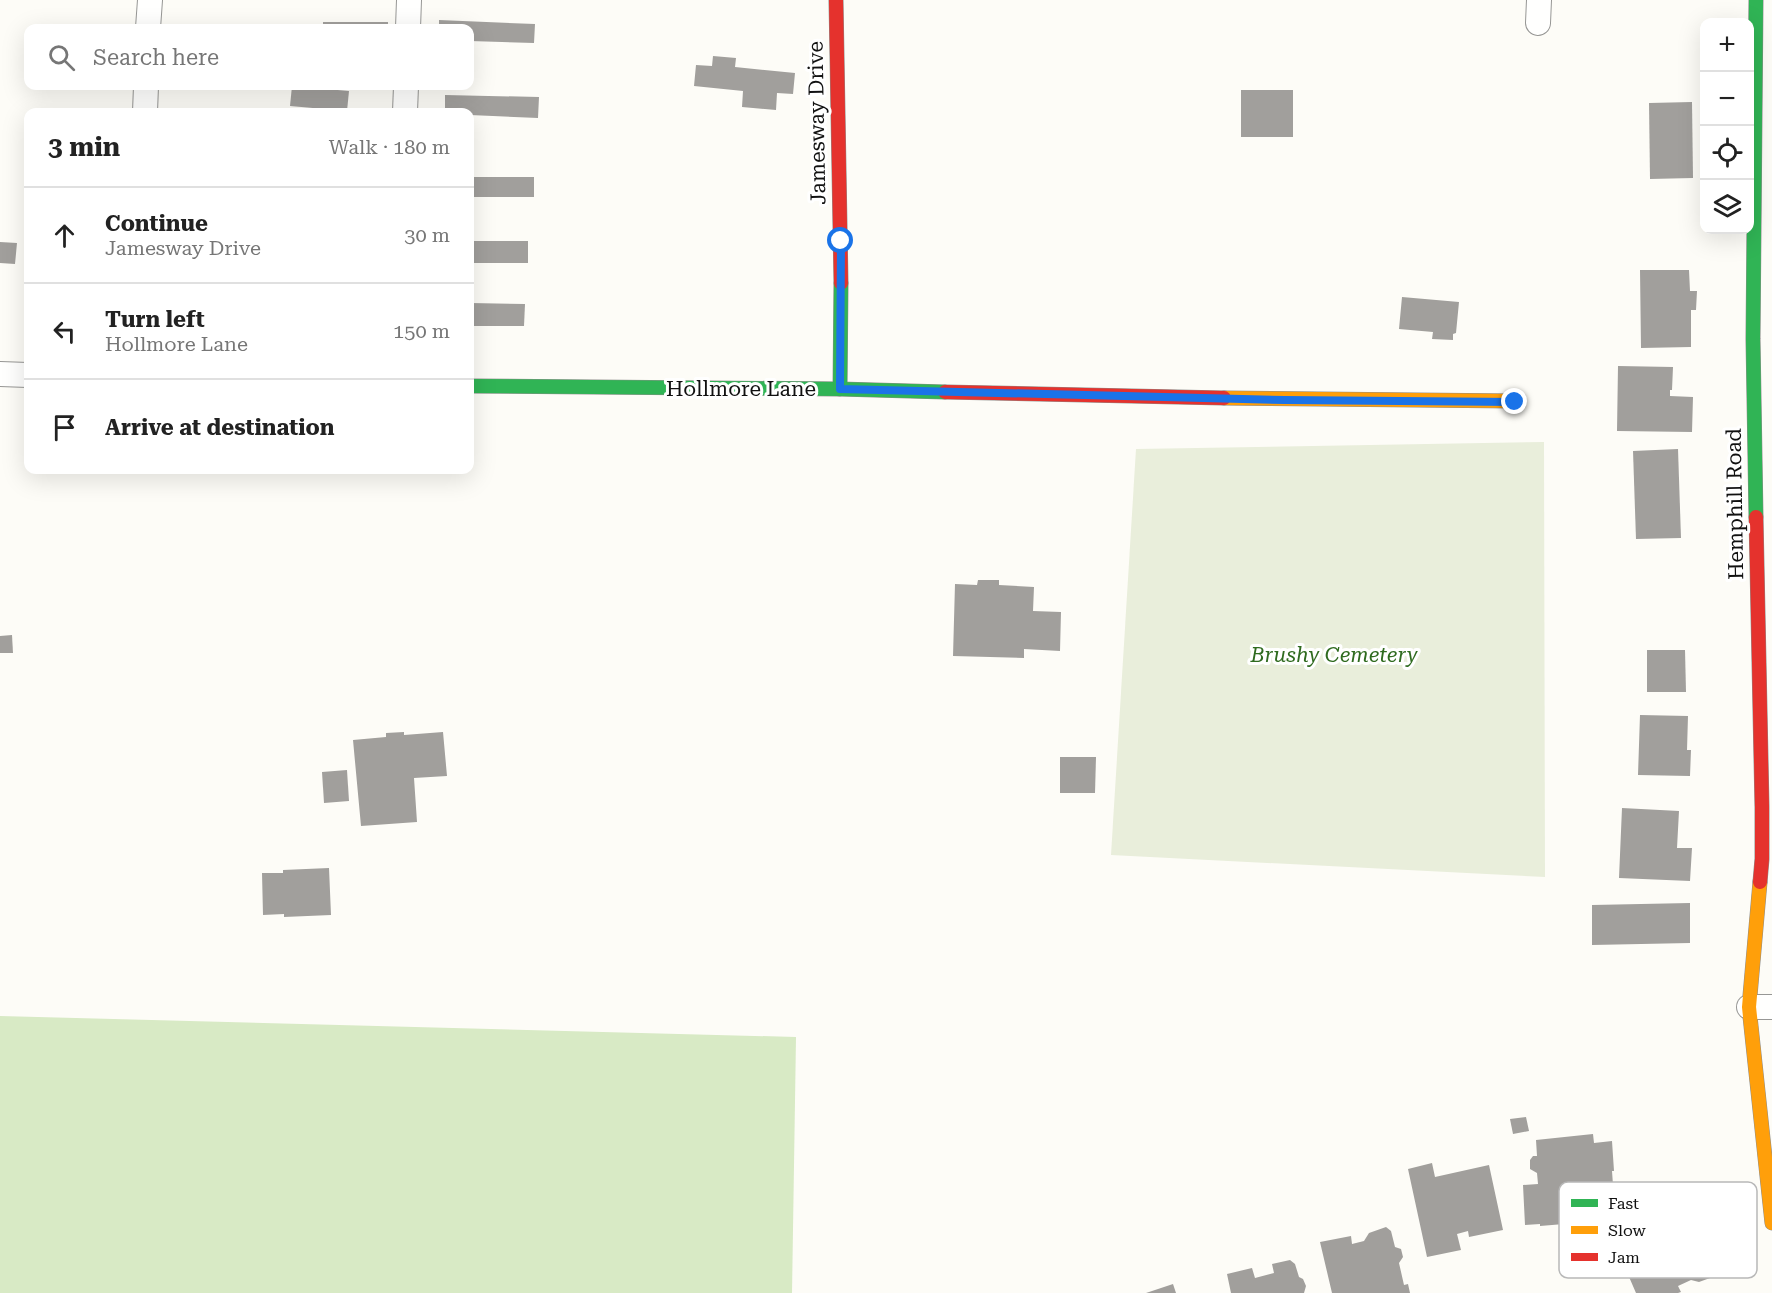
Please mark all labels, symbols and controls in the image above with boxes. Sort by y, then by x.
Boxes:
map controls [1700,18,1754,234]
button: + [1700,18,1754,72]
search box [24,24,474,90]
icon: search [45,41,78,74]
street label: Jamesway Drive [804,41,830,205]
text: Search here [93,45,219,70]
button: − [1700,72,1754,126]
button: locate [1700,126,1754,180]
text: 3 min [48,132,120,162]
text: Walk · 180 m [329,135,450,159]
button: layers [1700,180,1754,234]
text: Continue [105,211,208,236]
icon: ahead [48,219,81,252]
text: 30 m [404,223,450,247]
route start [827,227,853,253]
text: Jamesway Drive [105,236,261,260]
text: Turn left [105,307,205,332]
icon: left [48,315,81,348]
text: 150 m [393,319,450,343]
text: Hollmore Lane [105,332,248,356]
street label: Hollmore Lane [666,377,816,401]
route end [1501,388,1527,414]
icon: arrive [48,411,81,444]
text: Arrive at destination [105,415,334,440]
street label: Hemphill Road [1722,427,1748,580]
park label: Brushy Cemetery [1250,643,1418,667]
legend [1559,1182,1757,1278]
text: Fast [1608,1194,1639,1213]
text: Slow [1608,1221,1646,1240]
text: Jam [1608,1248,1640,1267]

